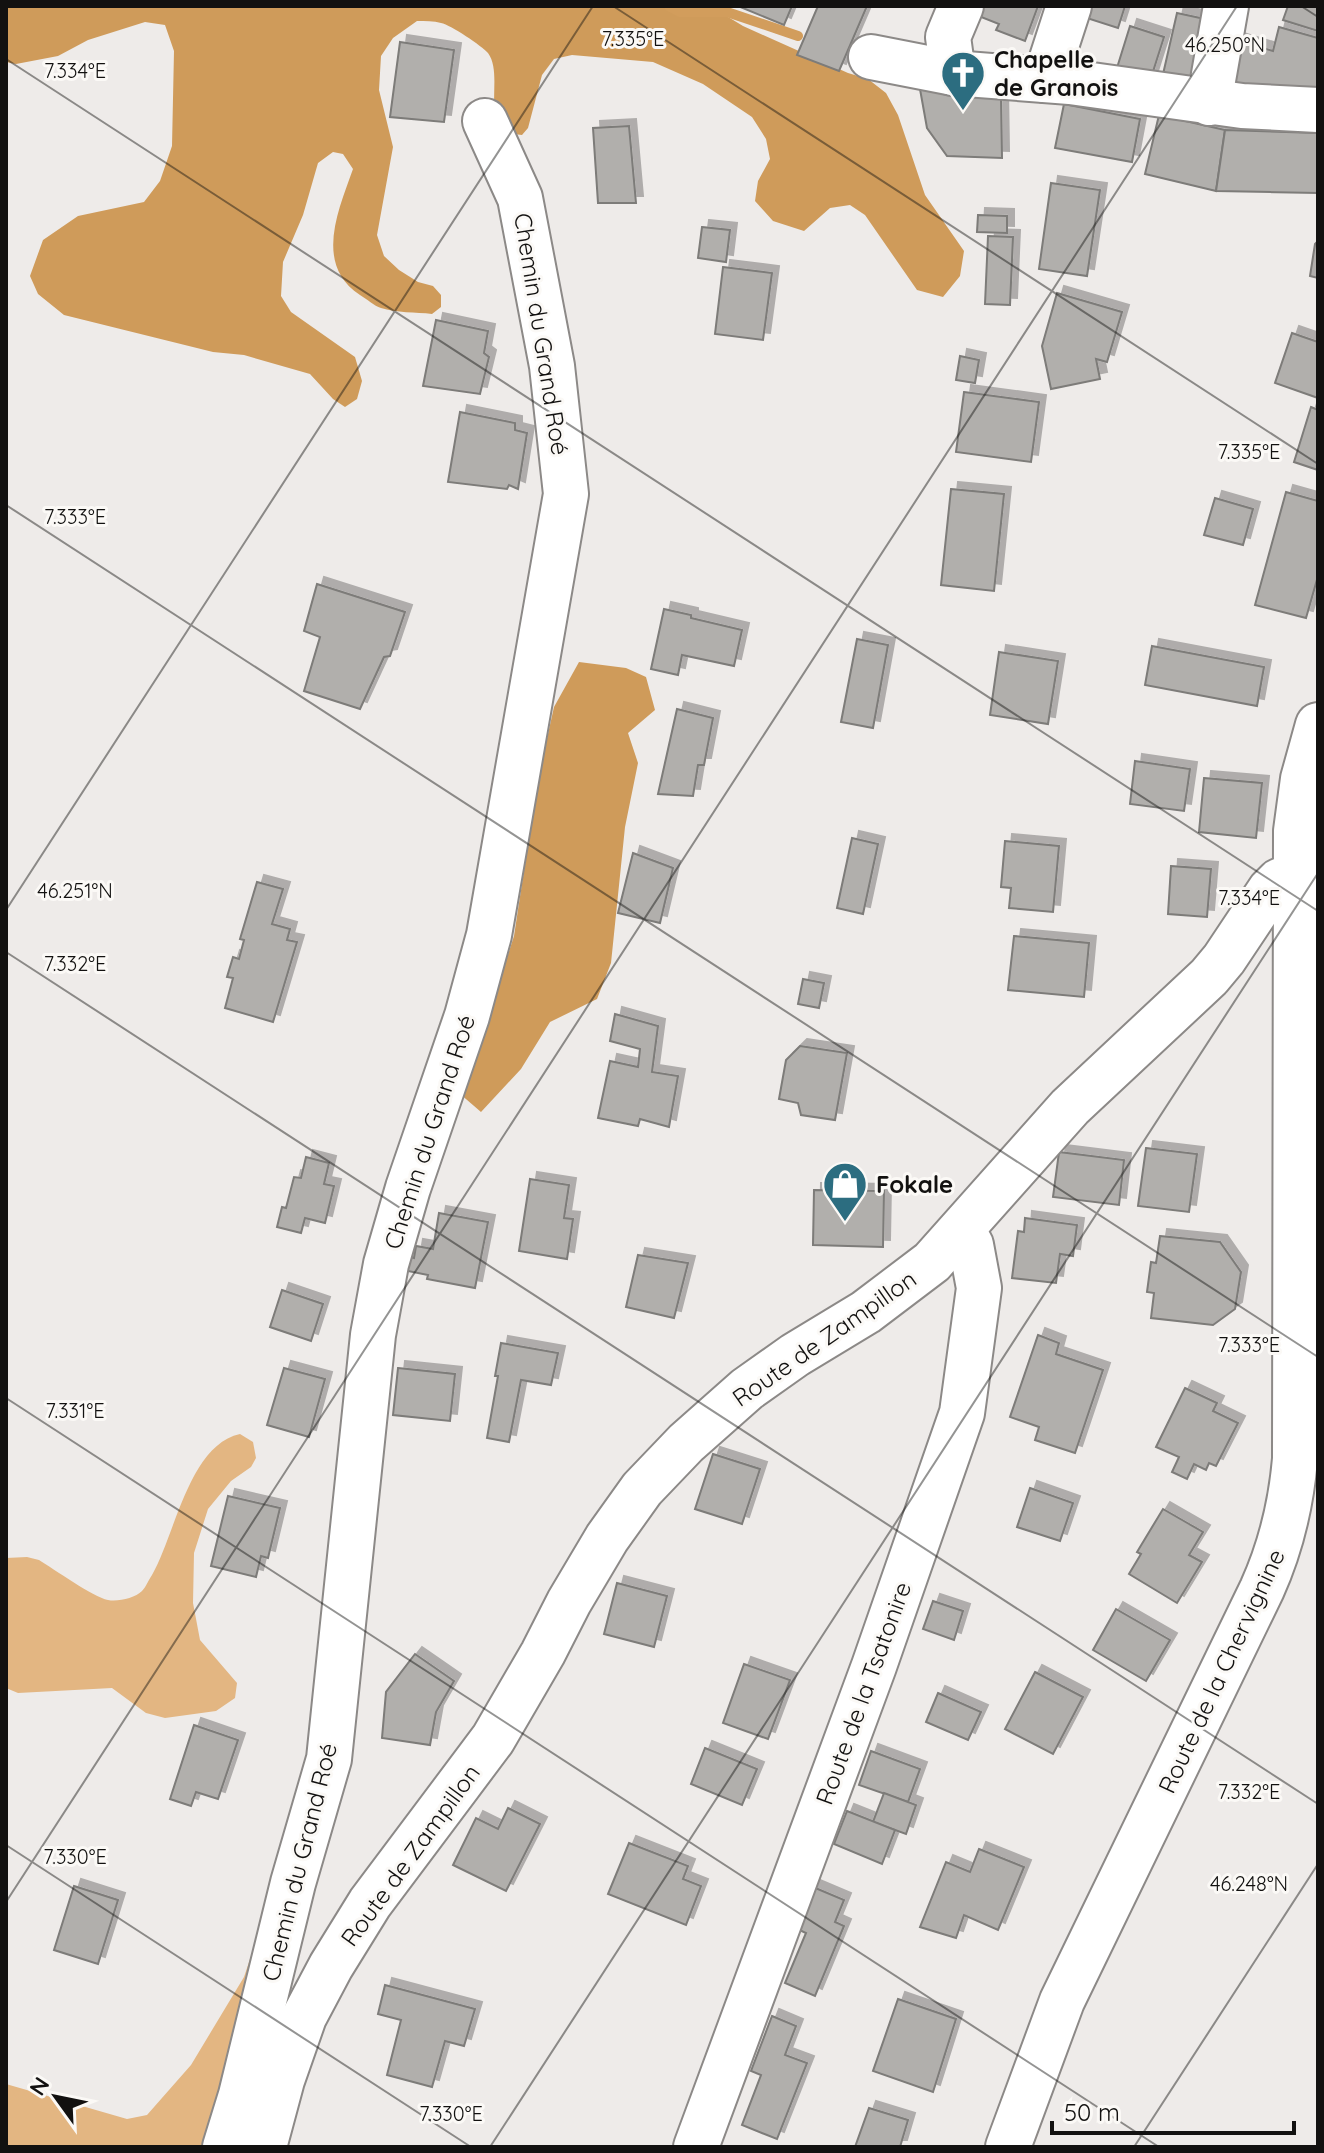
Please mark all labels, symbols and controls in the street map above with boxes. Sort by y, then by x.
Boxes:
text: 7.335°E [602,26,664,51]
text: 46.250°N [1185,32,1265,57]
place label: Chapelle de Granois [994,44,1118,102]
church icon: Chapelle de Granois [939,49,987,112]
text: 7.334°E [44,58,106,83]
street label: Chemin du Grand Roé [508,211,576,457]
text: 7.335°E [1218,439,1280,464]
text: 7.333°E [44,504,106,529]
text: 46.251°N [37,878,113,903]
text: 7.334°E [1218,885,1280,910]
text: 7.332°E [44,951,106,976]
street label: Chemin du Grand Roé [377,1011,481,1253]
shop icon: Fokale [821,1160,869,1223]
place label: Fokale [876,1169,953,1199]
street label: Route de Zampillon [726,1263,922,1413]
text: 7.333°E [1218,1332,1280,1357]
text: 7.331°E [46,1398,105,1423]
street label: Route de la Chervignine [1151,1544,1291,1798]
street label: Route de la Tsatonire [809,1577,917,1809]
street label: Chemin du Grand Roé [255,1740,343,1984]
street label: Route de Zampillon [334,1758,486,1952]
text: 7.332°E [1218,1779,1280,1804]
text: 7.330°E [43,1844,107,1869]
text: 46.248°N [1210,1871,1288,1896]
north arrow [16,2057,96,2137]
text: N [23,2072,55,2101]
scale bar [1052,2085,1294,2135]
text: 50 m [1064,2097,1120,2127]
text: 7.330°E [419,2101,483,2126]

